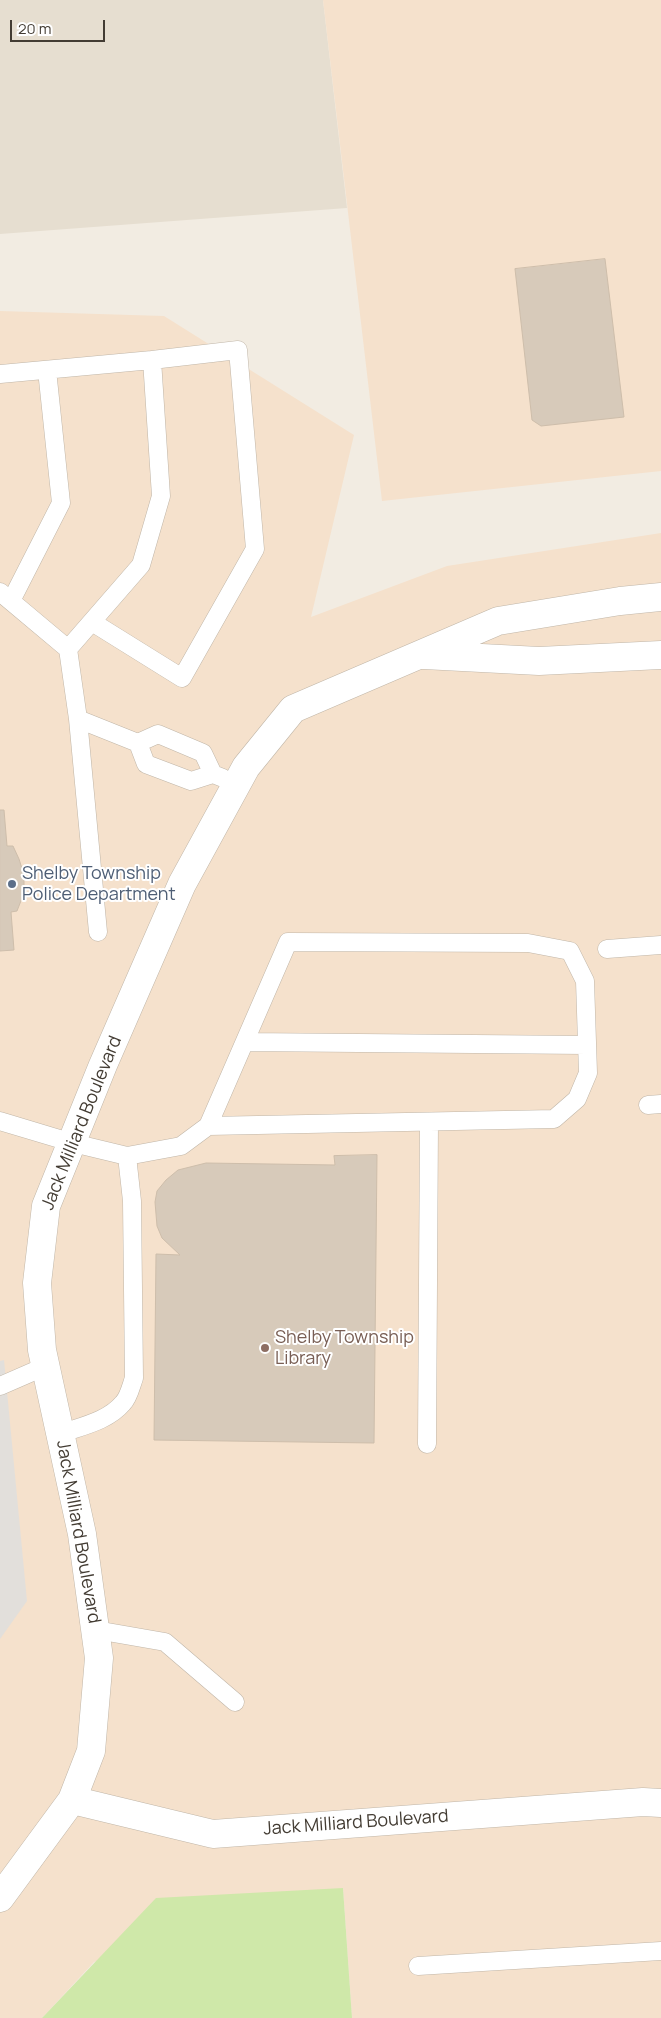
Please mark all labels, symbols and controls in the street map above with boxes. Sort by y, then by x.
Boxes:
scale bar [12,10,108,42]
text: 20 m [18,18,51,39]
place label: Shelby Township Police Department [22,863,176,906]
marker: Shelby Township Police Department [6,878,18,890]
street label: Jack Milliard Boulevard [37,1033,127,1213]
place label: Shelby Township Library [275,1327,414,1370]
marker: Shelby Township Library [259,1342,271,1354]
street label: Jack Milliard Boulevard [51,1439,105,1625]
street label: Jack Milliard Boulevard [263,1806,449,1840]

